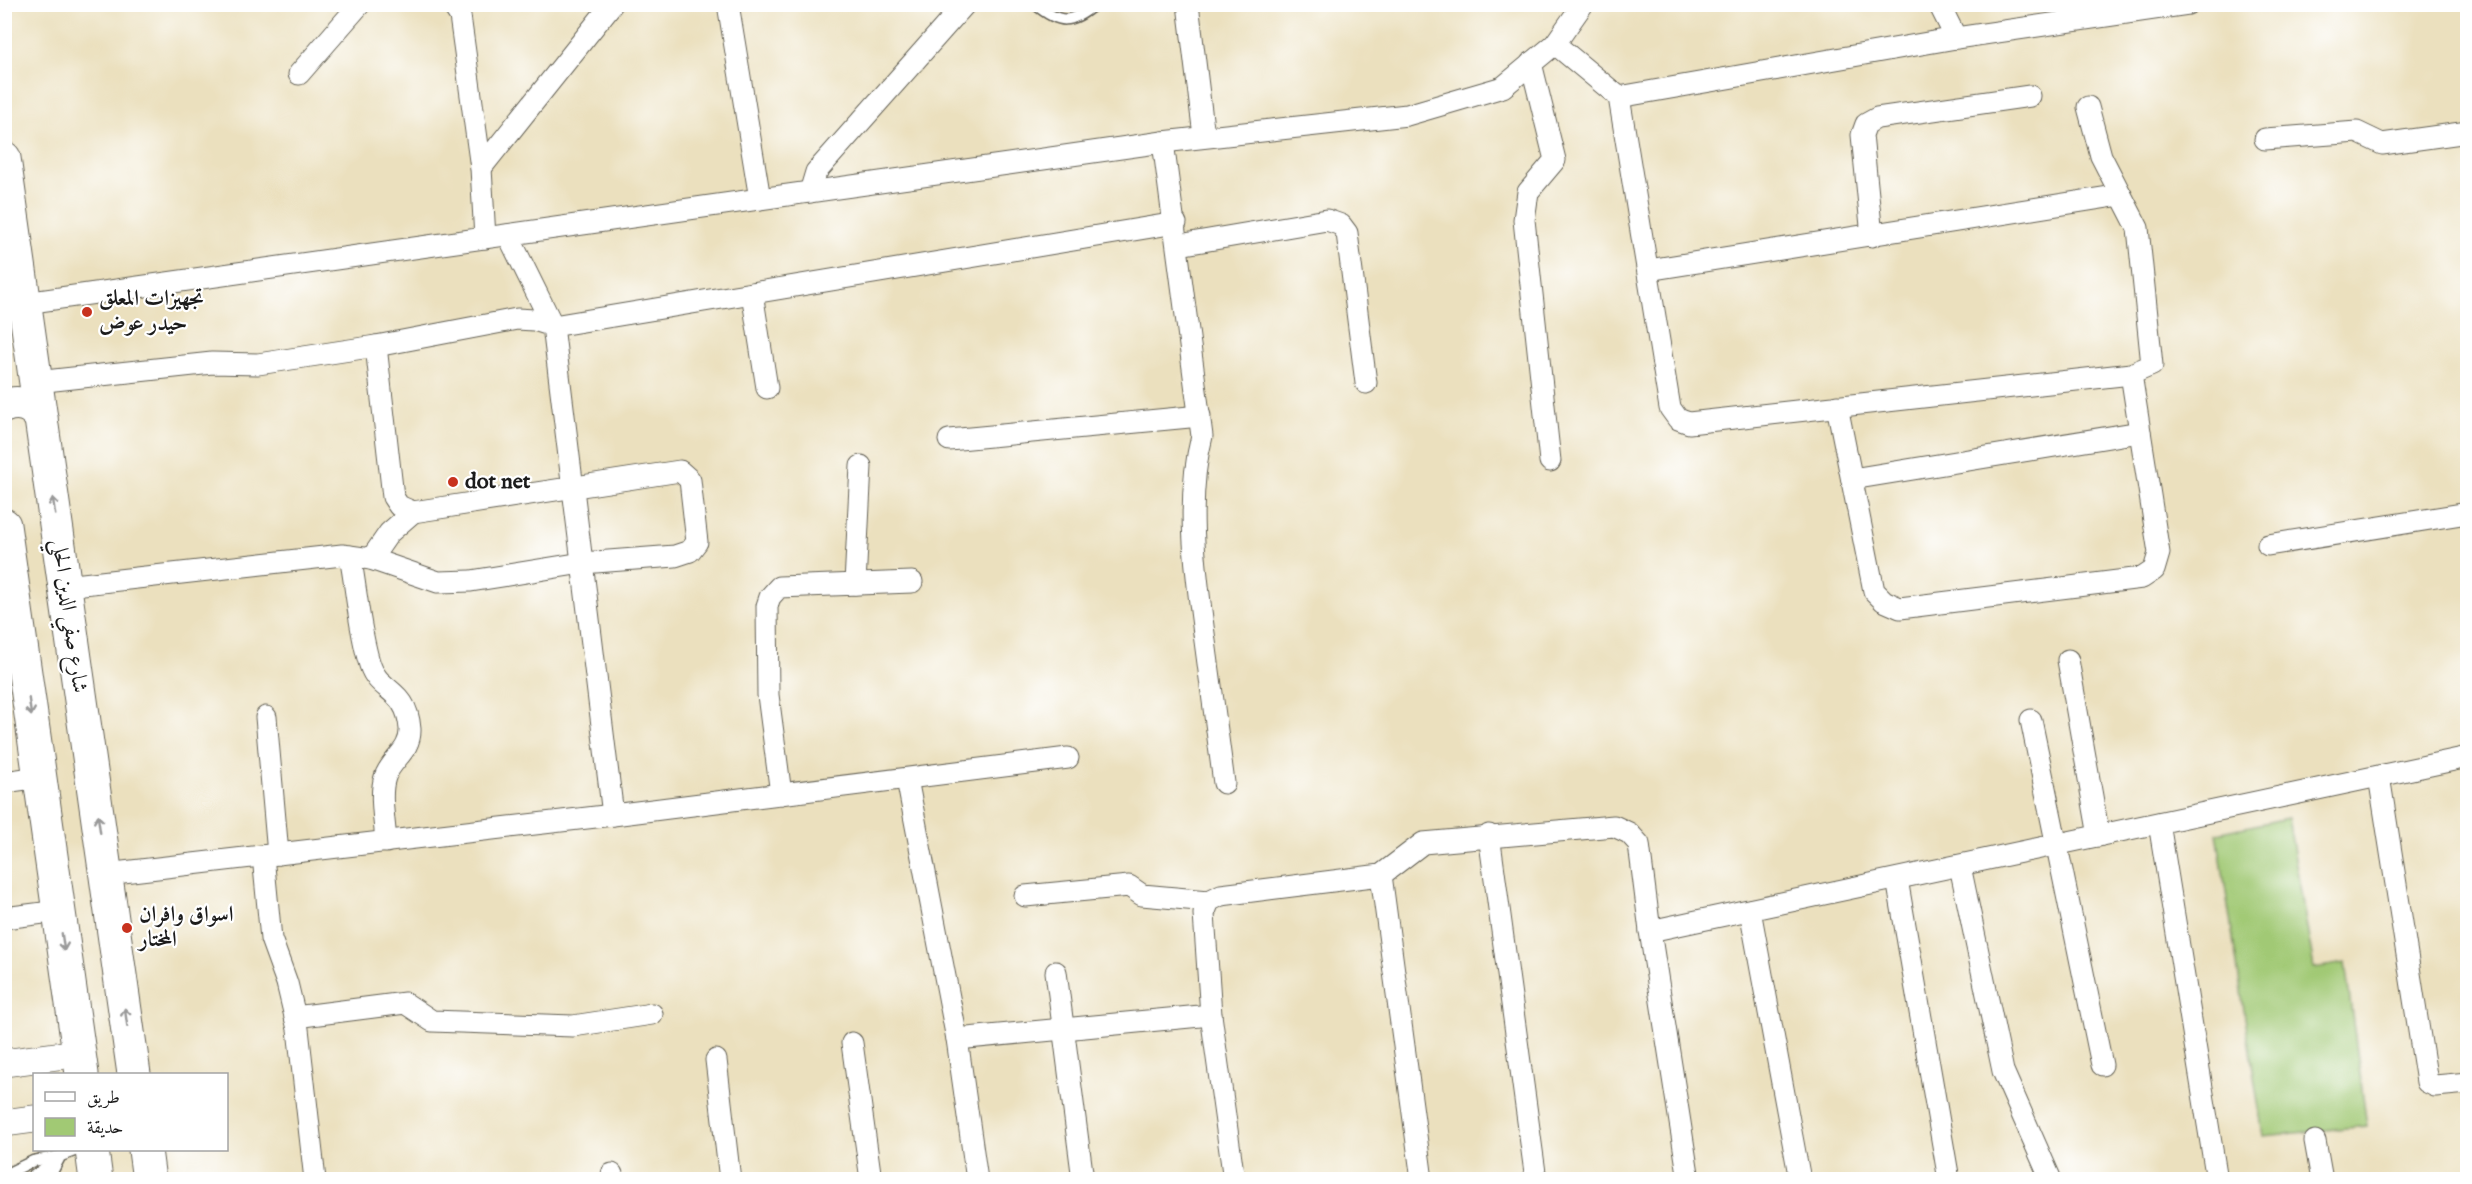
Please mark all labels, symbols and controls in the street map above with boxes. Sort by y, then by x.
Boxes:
place label: تجهيزات المعلق حيدر عوض [99,285,204,338]
marker: تجهيزات المعلق حيدر عوض [80,305,94,319]
place label: dot net [465,468,531,496]
marker: dot net [446,475,460,489]
one-way arrow [48,496,59,516]
street label: شارع صفي الدين الحلي [37,537,94,696]
one-way arrow [25,697,36,717]
one-way arrow [93,814,104,834]
place label: اسواق وافران المختار [136,901,234,954]
marker: اسواق وافران المختار [120,921,134,935]
one-way arrow [58,932,69,951]
one-way arrow [121,1007,132,1027]
legend [33,1073,228,1151]
text: طريق [87,1087,120,1110]
text: حديقة [87,1117,123,1140]

